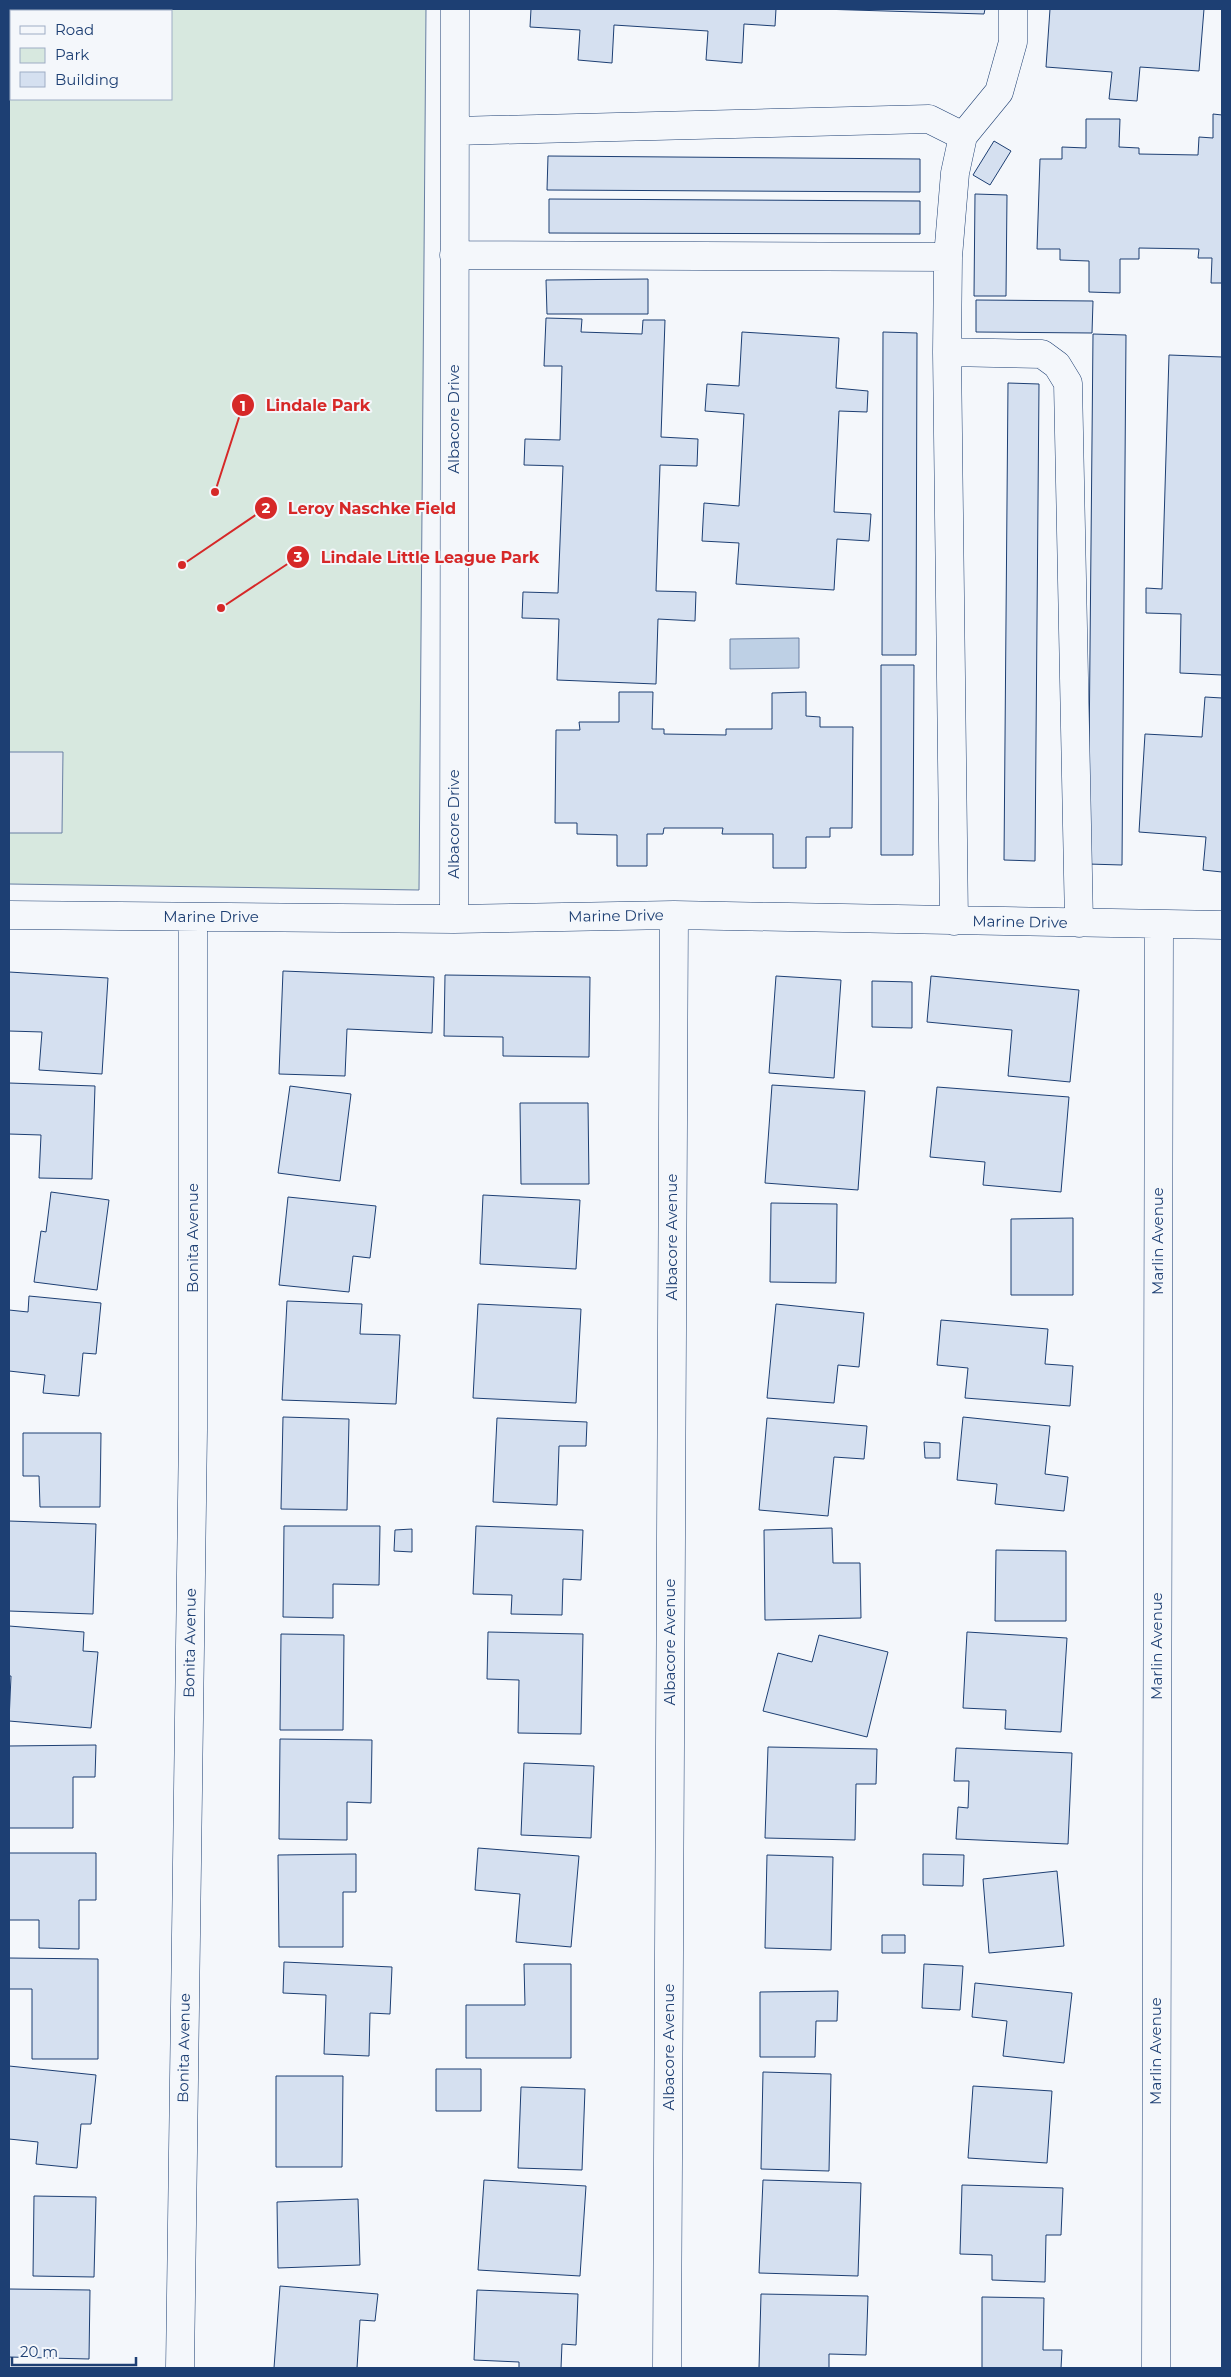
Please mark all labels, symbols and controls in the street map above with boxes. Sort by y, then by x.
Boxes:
legend [10,10,172,100]
text: Road [55,20,94,39]
text: Park [55,45,89,64]
text: Building [55,70,119,89]
street label: Albacore Drive [444,364,463,474]
callout: Lindale Park [231,390,380,421]
text: 1 [240,396,246,415]
text: Lindale Park [266,396,371,415]
callout: Leroy Naschke Field [253,492,466,523]
text: 2 [262,498,271,517]
text: Leroy Naschke Field [288,499,456,518]
callout: Lindale Little League Park [286,542,549,573]
text: 3 [293,547,303,566]
text: Lindale Little League Park [321,548,540,567]
street label: Albacore Drive [444,769,463,879]
street label: Marine Drive [568,905,664,926]
street label: Marine Drive [163,907,259,926]
street label: Marine Drive [972,911,1068,932]
street label: Albacore Avenue [662,1174,681,1300]
street label: Bonita Avenue [183,1183,202,1293]
street label: Marlin Avenue [1148,1187,1167,1295]
street label: Albacore Avenue [660,1579,679,1705]
street label: Bonita Avenue [179,1588,200,1698]
street label: Marlin Avenue [1147,1592,1166,1700]
street label: Albacore Avenue [659,1984,678,2110]
street label: Bonita Avenue [173,1993,194,2103]
street label: Marlin Avenue [1146,1997,1165,2105]
scale bar [12,2334,136,2366]
text: 20 m [20,2342,58,2361]

